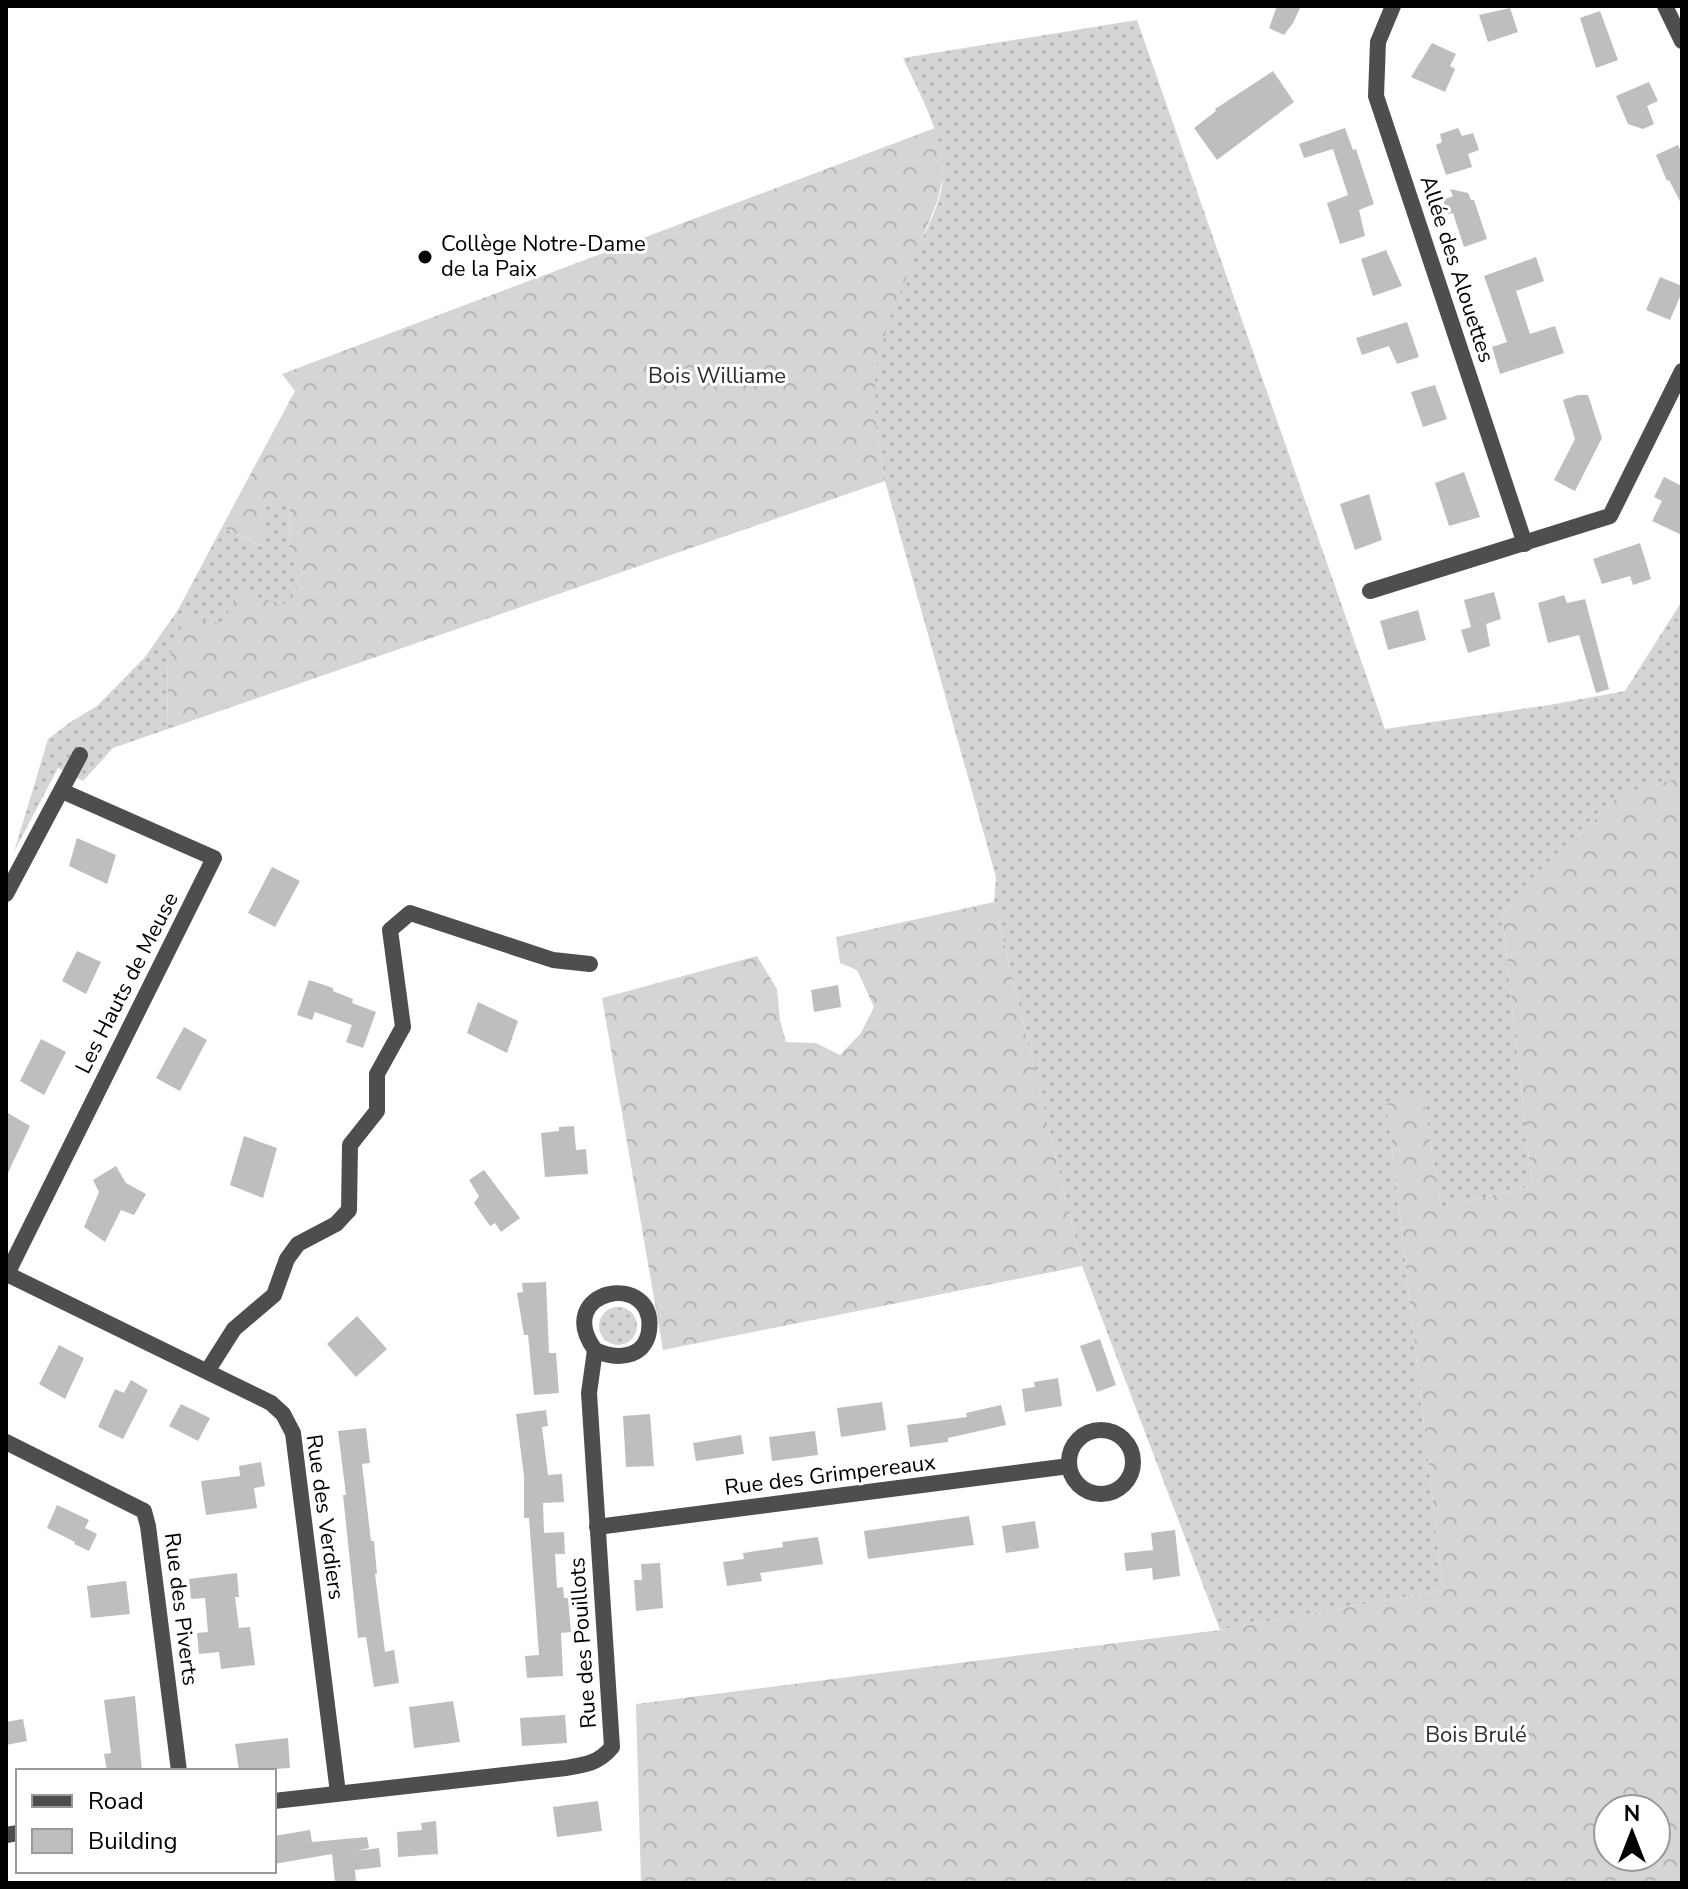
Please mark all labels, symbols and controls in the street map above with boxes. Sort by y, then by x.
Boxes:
street label: Allée des Alouettes [1413,172,1501,366]
place label: Collège Notre-Dame de la Paix [441,229,646,284]
marker: Collège Notre-Dame de la Paix [416,248,434,266]
park label: Bois Williame [648,361,786,391]
street label: Les Hauts de Meuse [68,887,186,1079]
street label: Rue des Verdiers [299,1432,351,1602]
street label: Rue des Grimpereaux [723,1447,938,1503]
street label: Rue des Piverts [157,1531,205,1687]
street label: Rue des Pouillots [562,1556,604,1730]
park label: Bois Brulé [1425,1720,1527,1750]
legend [16,1769,276,1873]
text: Road [88,1785,144,1817]
north arrow [1592,1793,1672,1873]
text: N [1624,1799,1640,1829]
text: Building [88,1825,178,1857]

